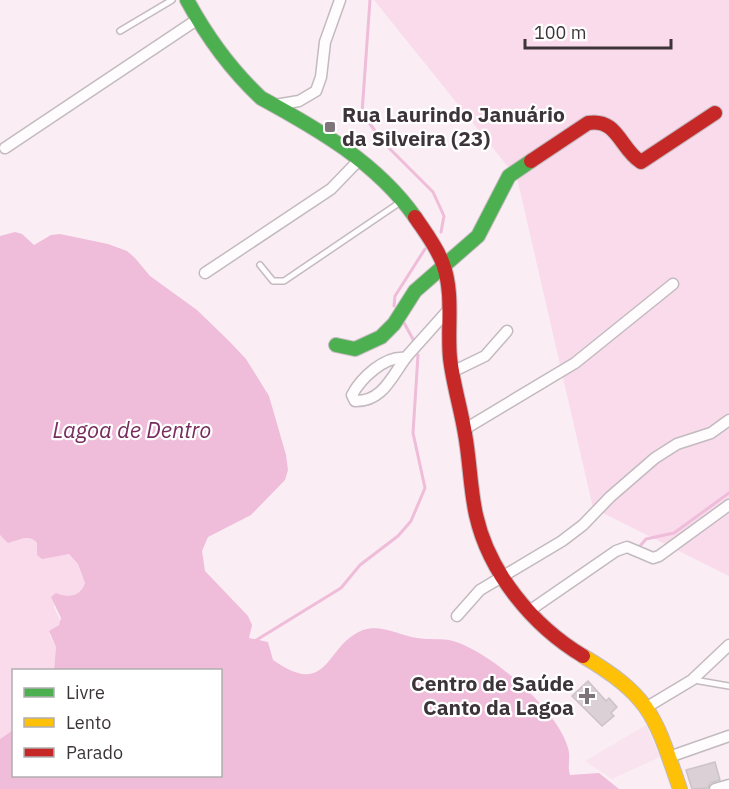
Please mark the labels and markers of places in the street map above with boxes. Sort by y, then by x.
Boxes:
place label: Rua Laurindo Januário da Silveira (23) [342,100,565,152]
marker: Rua Laurindo Januário da Silveira (23) [323,120,337,134]
place label: Centro de Saúde Canto da Lagoa [411,669,574,721]
marker: Centro de Saúde Canto da Lagoa [578,687,596,705]

